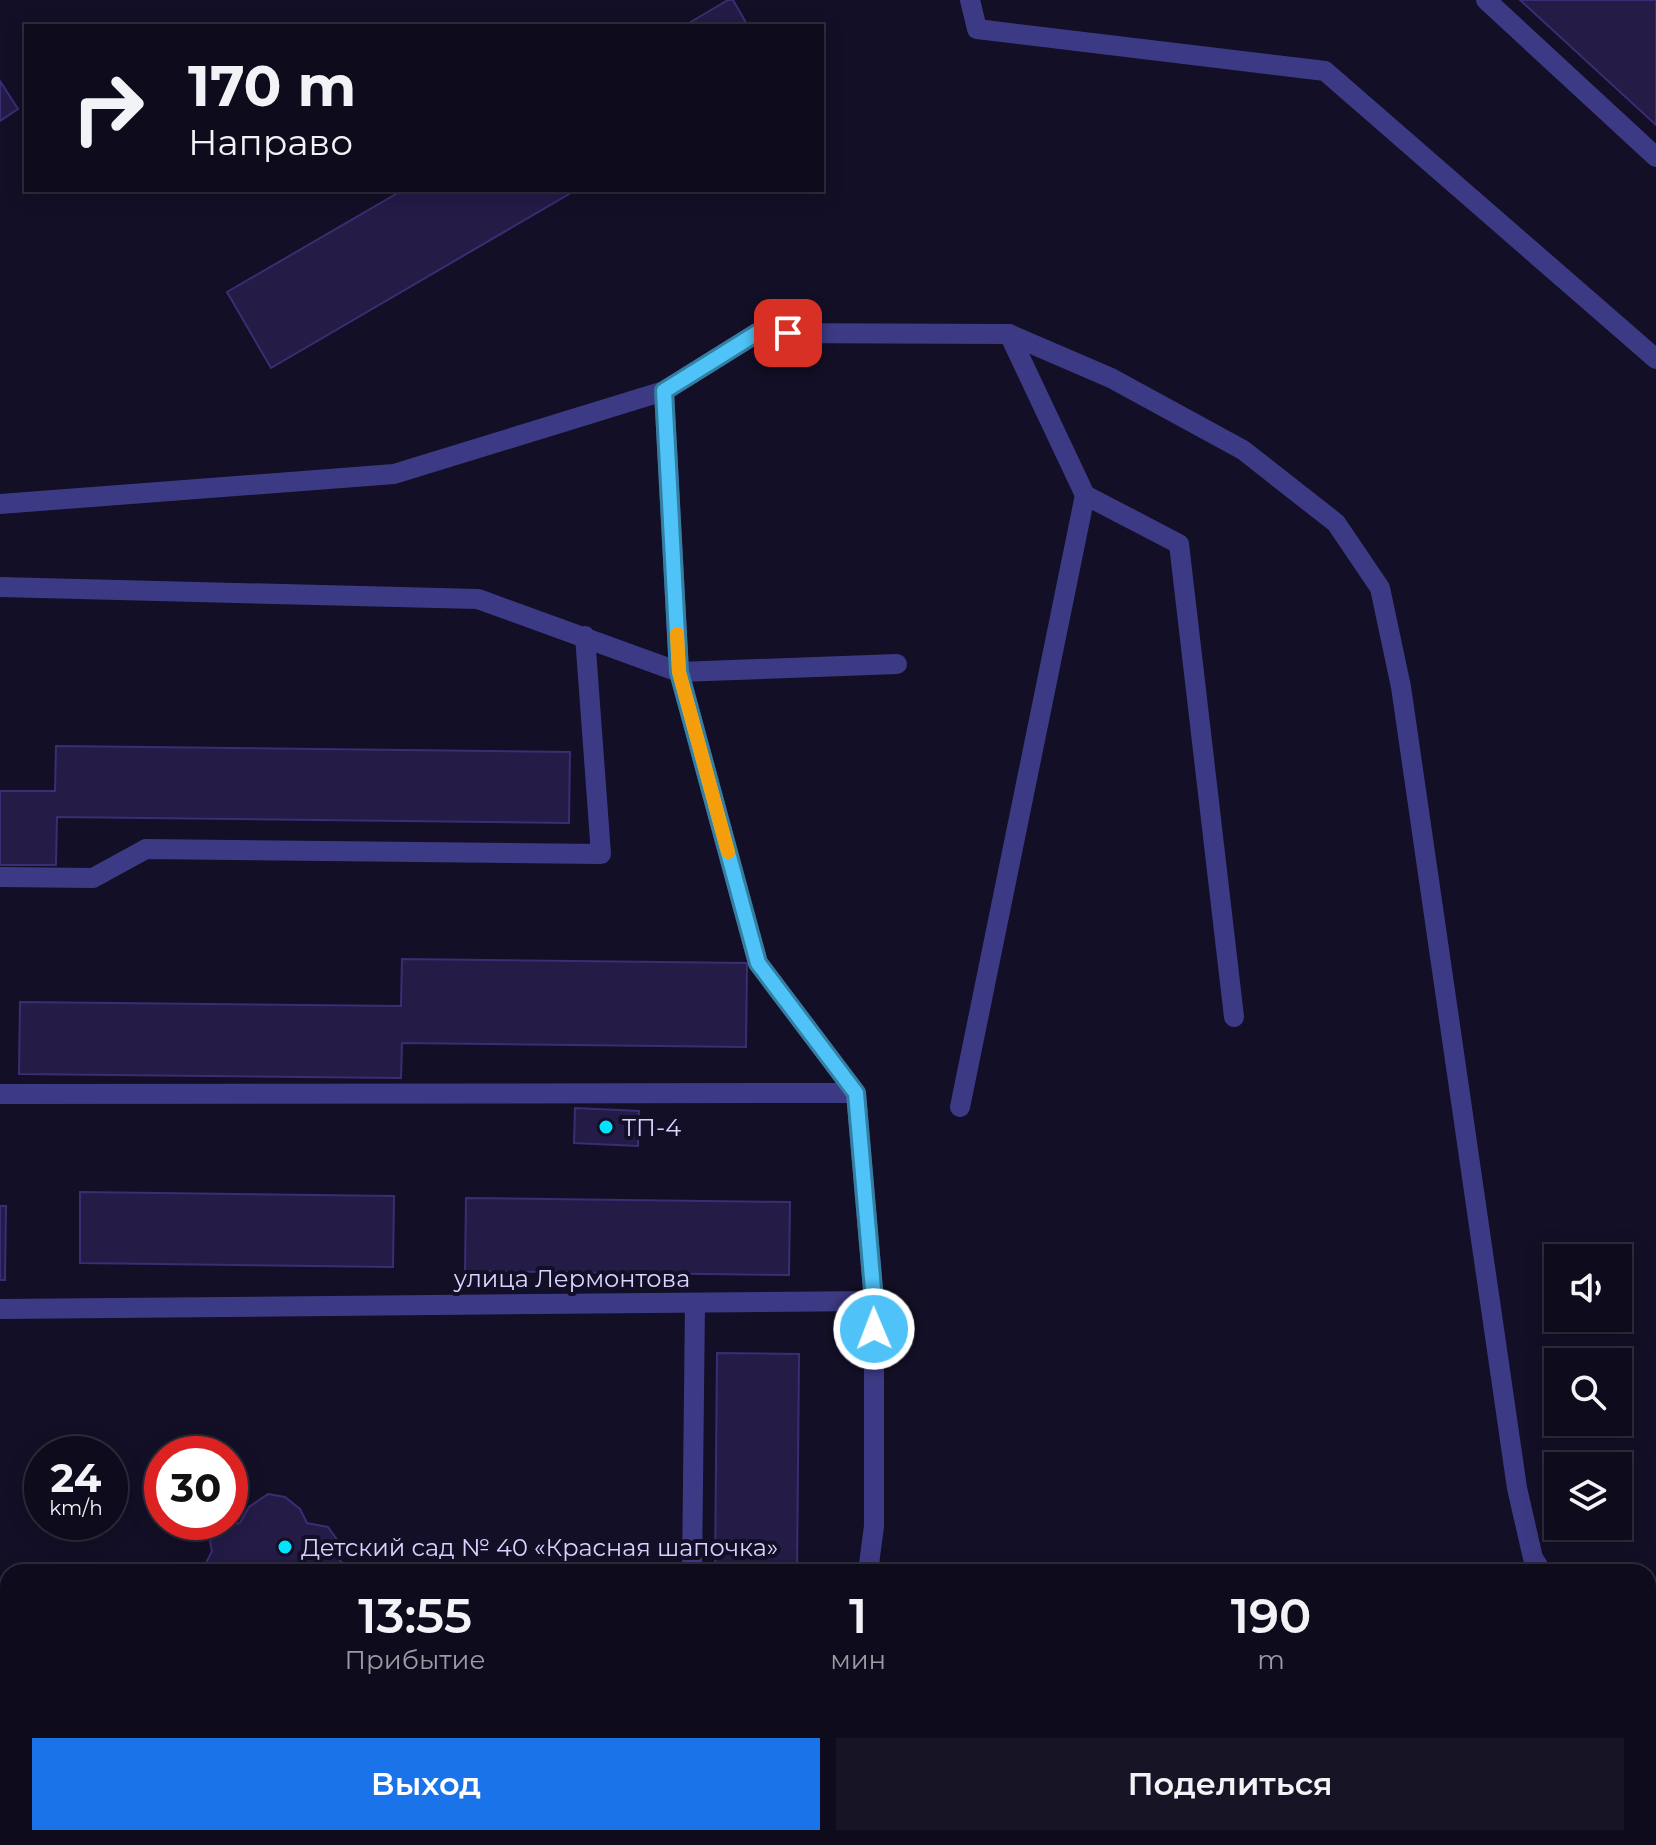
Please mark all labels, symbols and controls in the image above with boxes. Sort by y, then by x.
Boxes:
text: 170 m [188,52,356,120]
icon: right [56,56,160,160]
text: Направо [188,120,353,164]
pin [754,299,822,367]
icon: arrive [766,311,810,355]
place label: ТП-4 [622,1113,681,1142]
marker: ТП-4 [597,1118,615,1136]
map controls [1544,1244,1632,1540]
button: sound [1544,1244,1632,1332]
street label: улица Лермонтова [453,1264,690,1293]
position arrow [832,1287,916,1371]
button: search [1544,1348,1632,1436]
speed limit sign: 30 [144,1436,248,1540]
button: layers [1544,1452,1632,1540]
text: 24 [51,1453,101,1502]
text: km/h [49,1496,103,1520]
place label: Детский сад № 40 «Красная шапочка» [301,1533,778,1562]
marker: Детский сад № 40 «Красная шапочка» [276,1538,294,1556]
text: 13:55 [358,1587,472,1645]
text: 1 [849,1587,867,1645]
text: 190 [1231,1587,1311,1645]
text: Прибытие [345,1644,486,1676]
text: мин [830,1644,886,1676]
text: m [1257,1644,1285,1676]
button: Выход [32,1738,820,1830]
button: Поделиться [836,1738,1624,1830]

